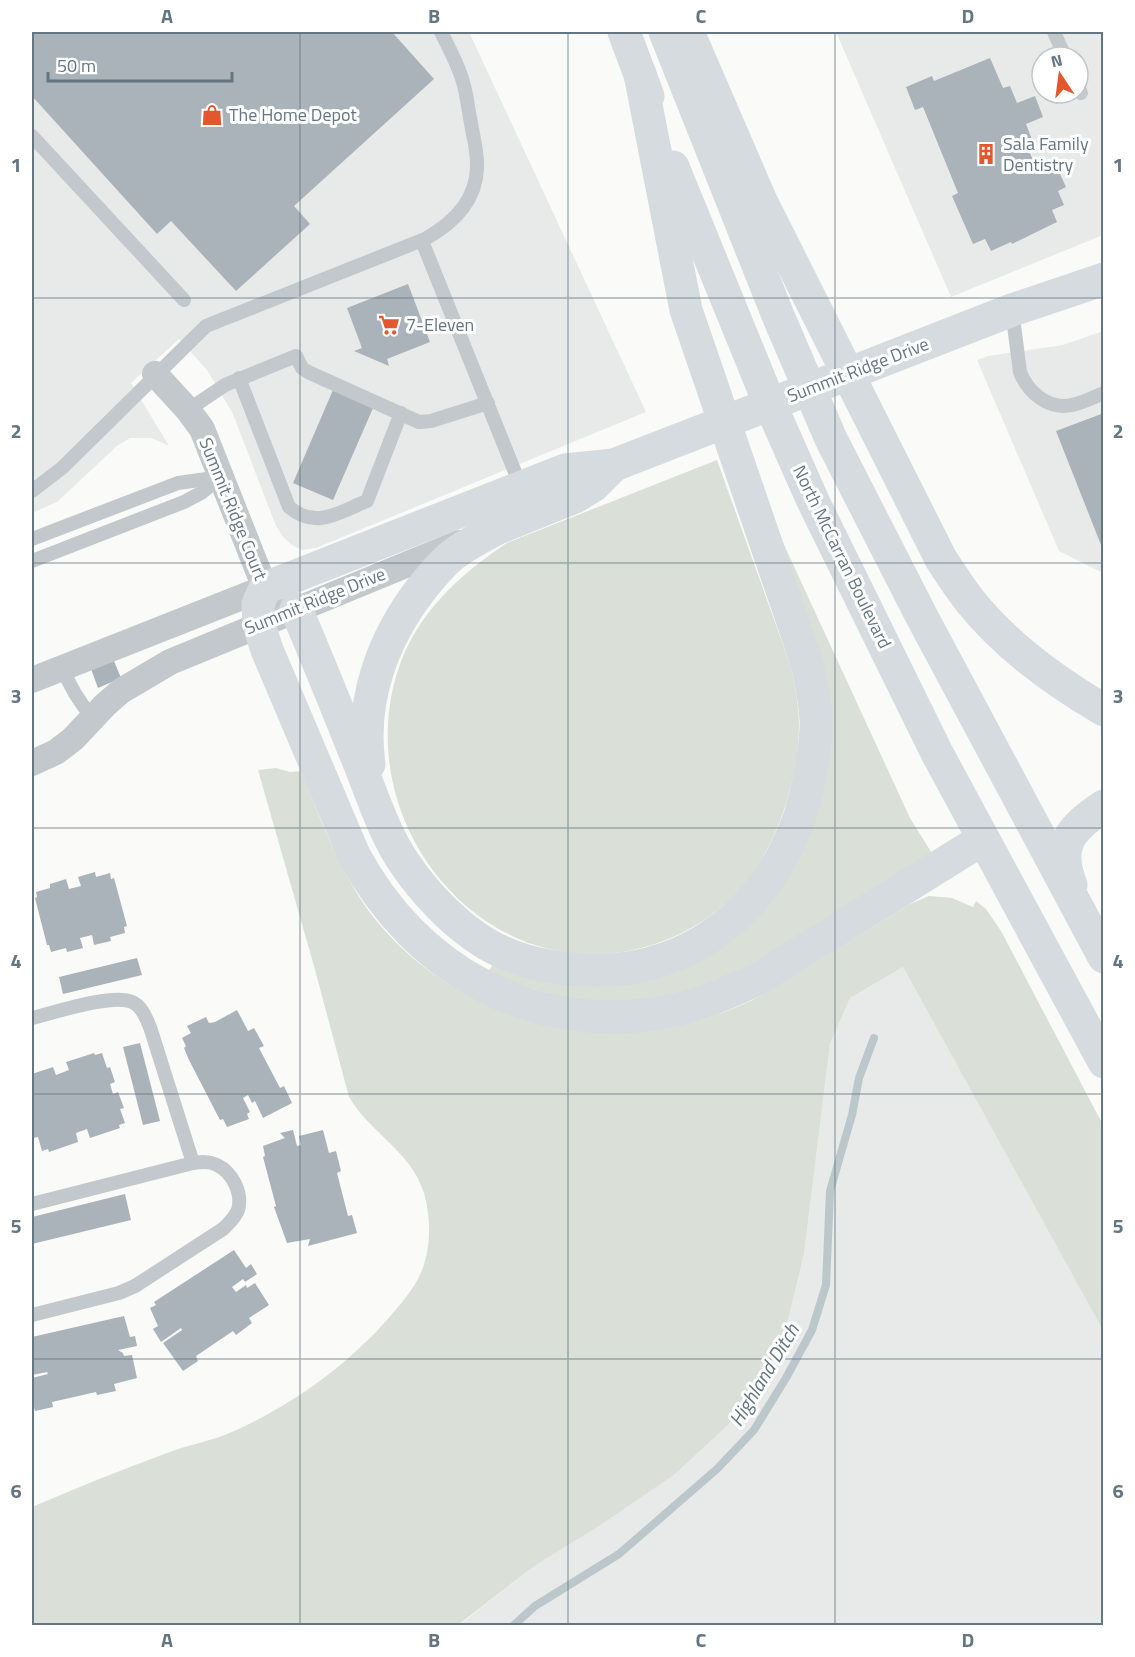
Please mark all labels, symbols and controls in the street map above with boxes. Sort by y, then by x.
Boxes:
text: A [161,0,173,31]
text: B [428,0,440,31]
text: C [696,0,707,31]
text: D [962,0,974,31]
scale bar [48,45,232,83]
north arrow [1030,45,1090,105]
text: N [1049,47,1065,73]
text: 50 m [57,52,96,79]
place label: The Home Depot [229,101,357,128]
shop icon: The Home Depot [200,103,224,127]
place label: Sala Family Dentistry [1003,130,1089,178]
building icon: Sala Family Dentistry [974,142,998,166]
text: 1 [10,149,22,180]
text: 1 [1112,149,1124,180]
place label: 7-Eleven [406,311,474,338]
supermarket icon: 7-Eleven [377,313,401,337]
street label: Summit Ridge Drive [783,330,933,409]
text: 2 [10,415,22,446]
text: 2 [1112,415,1124,446]
street label: Summit Ridge Court [193,433,275,585]
street label: North McCarran Boulevard [786,461,899,653]
street label: Summit Ridge Drive [240,560,389,641]
text: 3 [10,680,22,711]
text: 3 [1112,680,1124,711]
text: 4 [10,945,22,976]
text: 4 [1112,945,1124,976]
text: 5 [10,1210,22,1241]
text: 5 [1112,1210,1124,1241]
water label: Highland Ditch [721,1316,807,1432]
text: 6 [10,1475,22,1506]
text: 6 [1112,1475,1124,1506]
text: A [161,1624,173,1655]
text: B [428,1624,440,1655]
text: C [696,1624,707,1655]
text: D [962,1624,974,1655]

